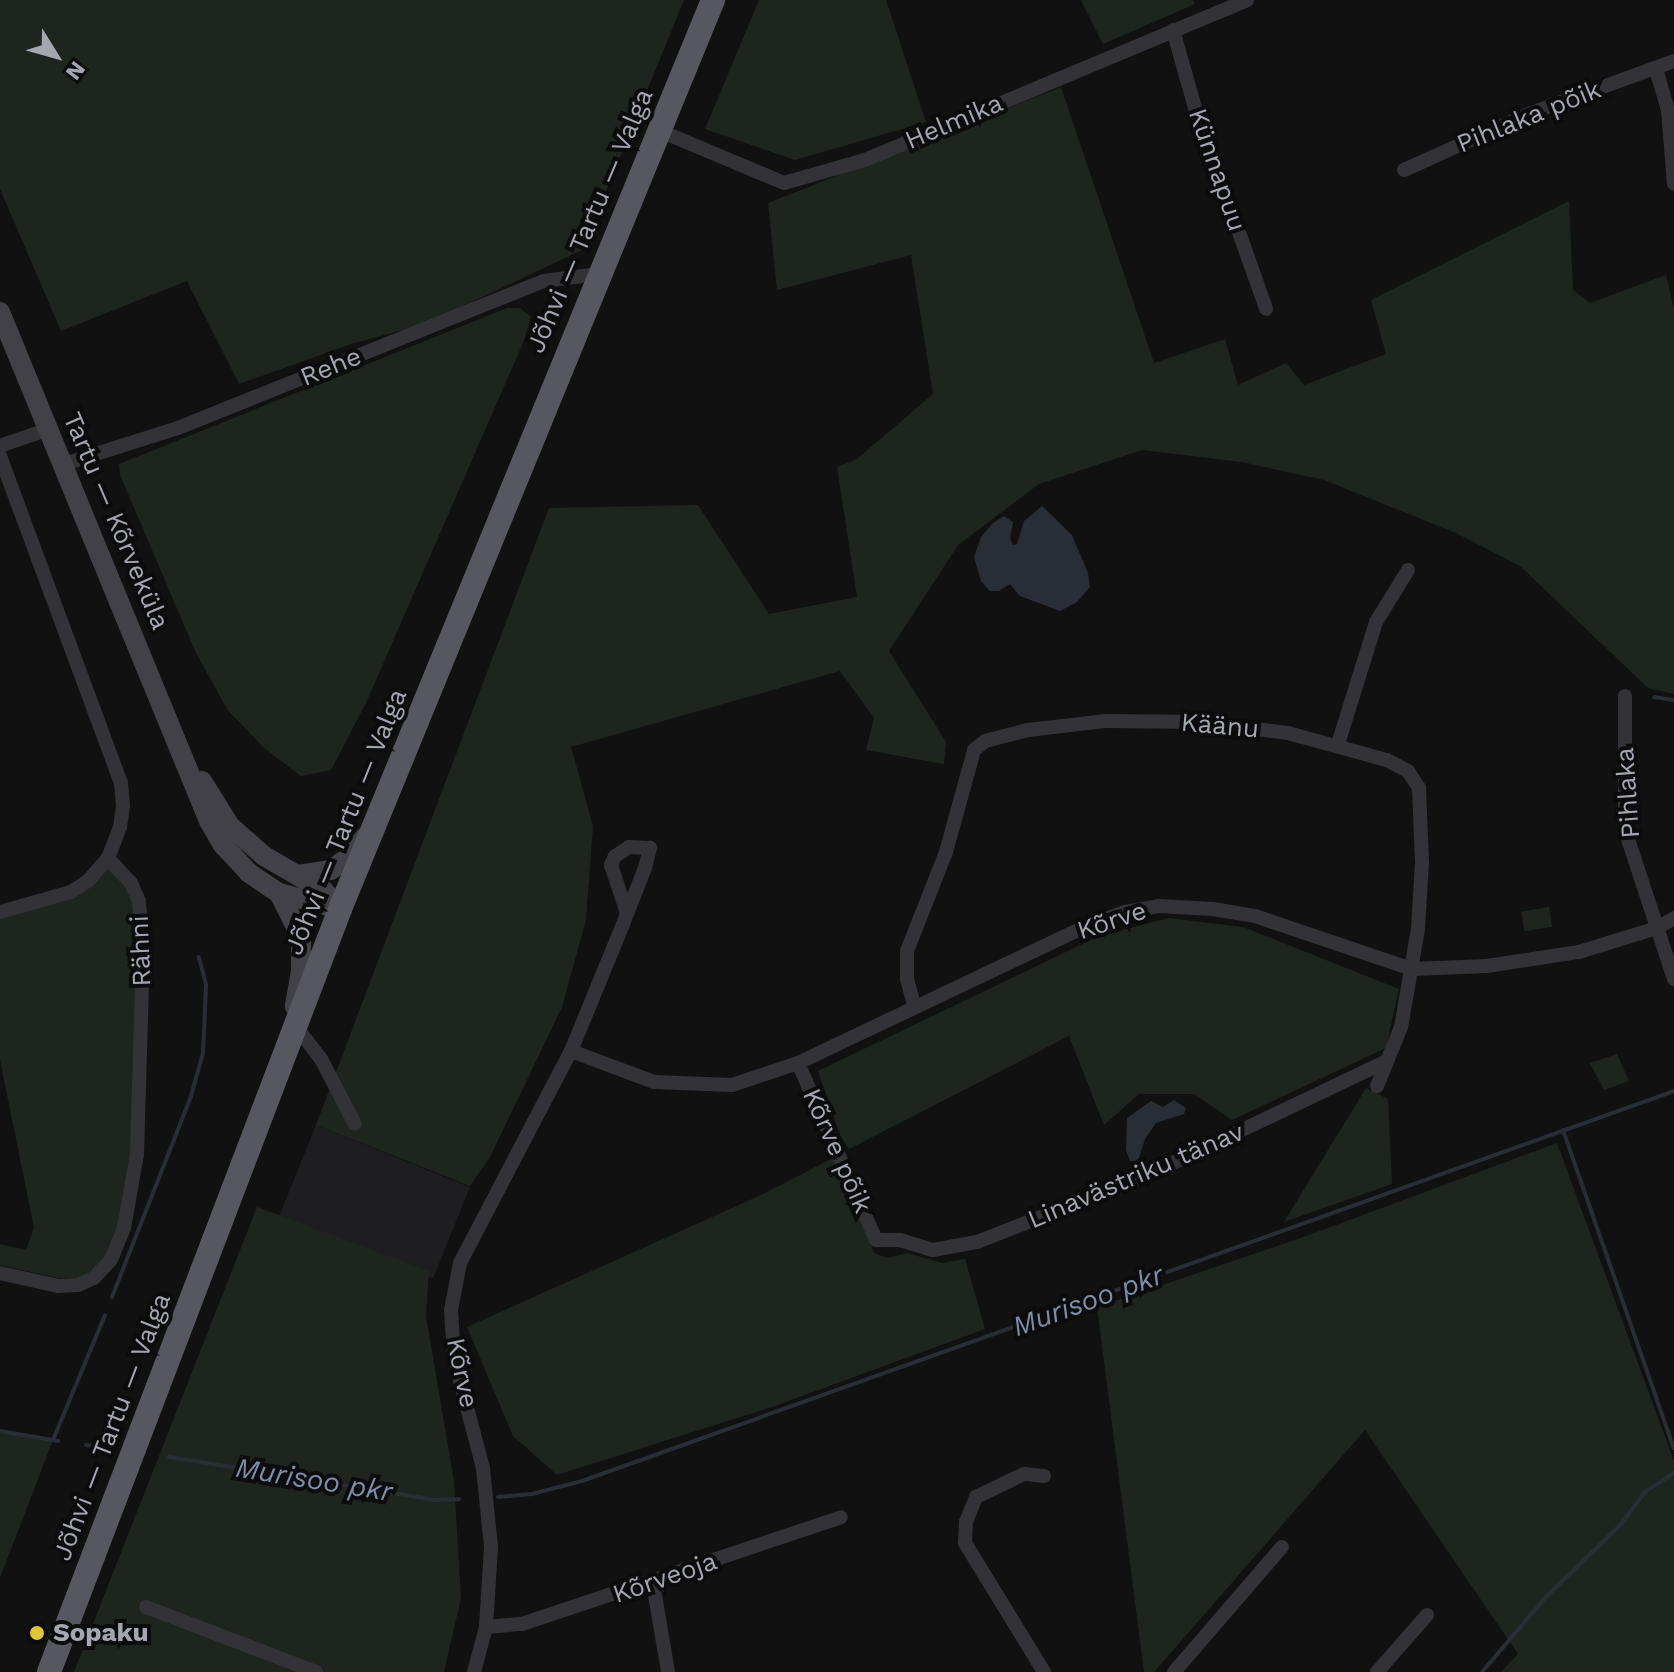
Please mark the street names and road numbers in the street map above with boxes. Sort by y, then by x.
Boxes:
street label: Pihlaka põik [1452,74,1606,160]
street label: Jõhvi — Tartu — Valga [520,83,660,359]
street label: Helmika [901,88,1007,156]
street label: Künnapuu [1181,105,1253,235]
street label: Rehe [296,341,366,393]
street label: Tartu — Kõrveküla [56,408,176,634]
street label: Jõhvi — Tartu — Valga [278,684,414,960]
street label: Käänu [1180,707,1260,745]
street label: Pihlaka [1609,747,1647,839]
street label: Kõrve [1074,895,1150,947]
street label: Rähni [124,915,158,987]
street label: Kõrve põik [796,1084,878,1218]
street label: Linavästriku tänav [1023,1116,1249,1236]
street label: Jõhvi — Tartu — Valga [46,1288,178,1566]
street label: Kõrve [439,1335,485,1411]
street label: Kõrveoja [609,1546,721,1610]

